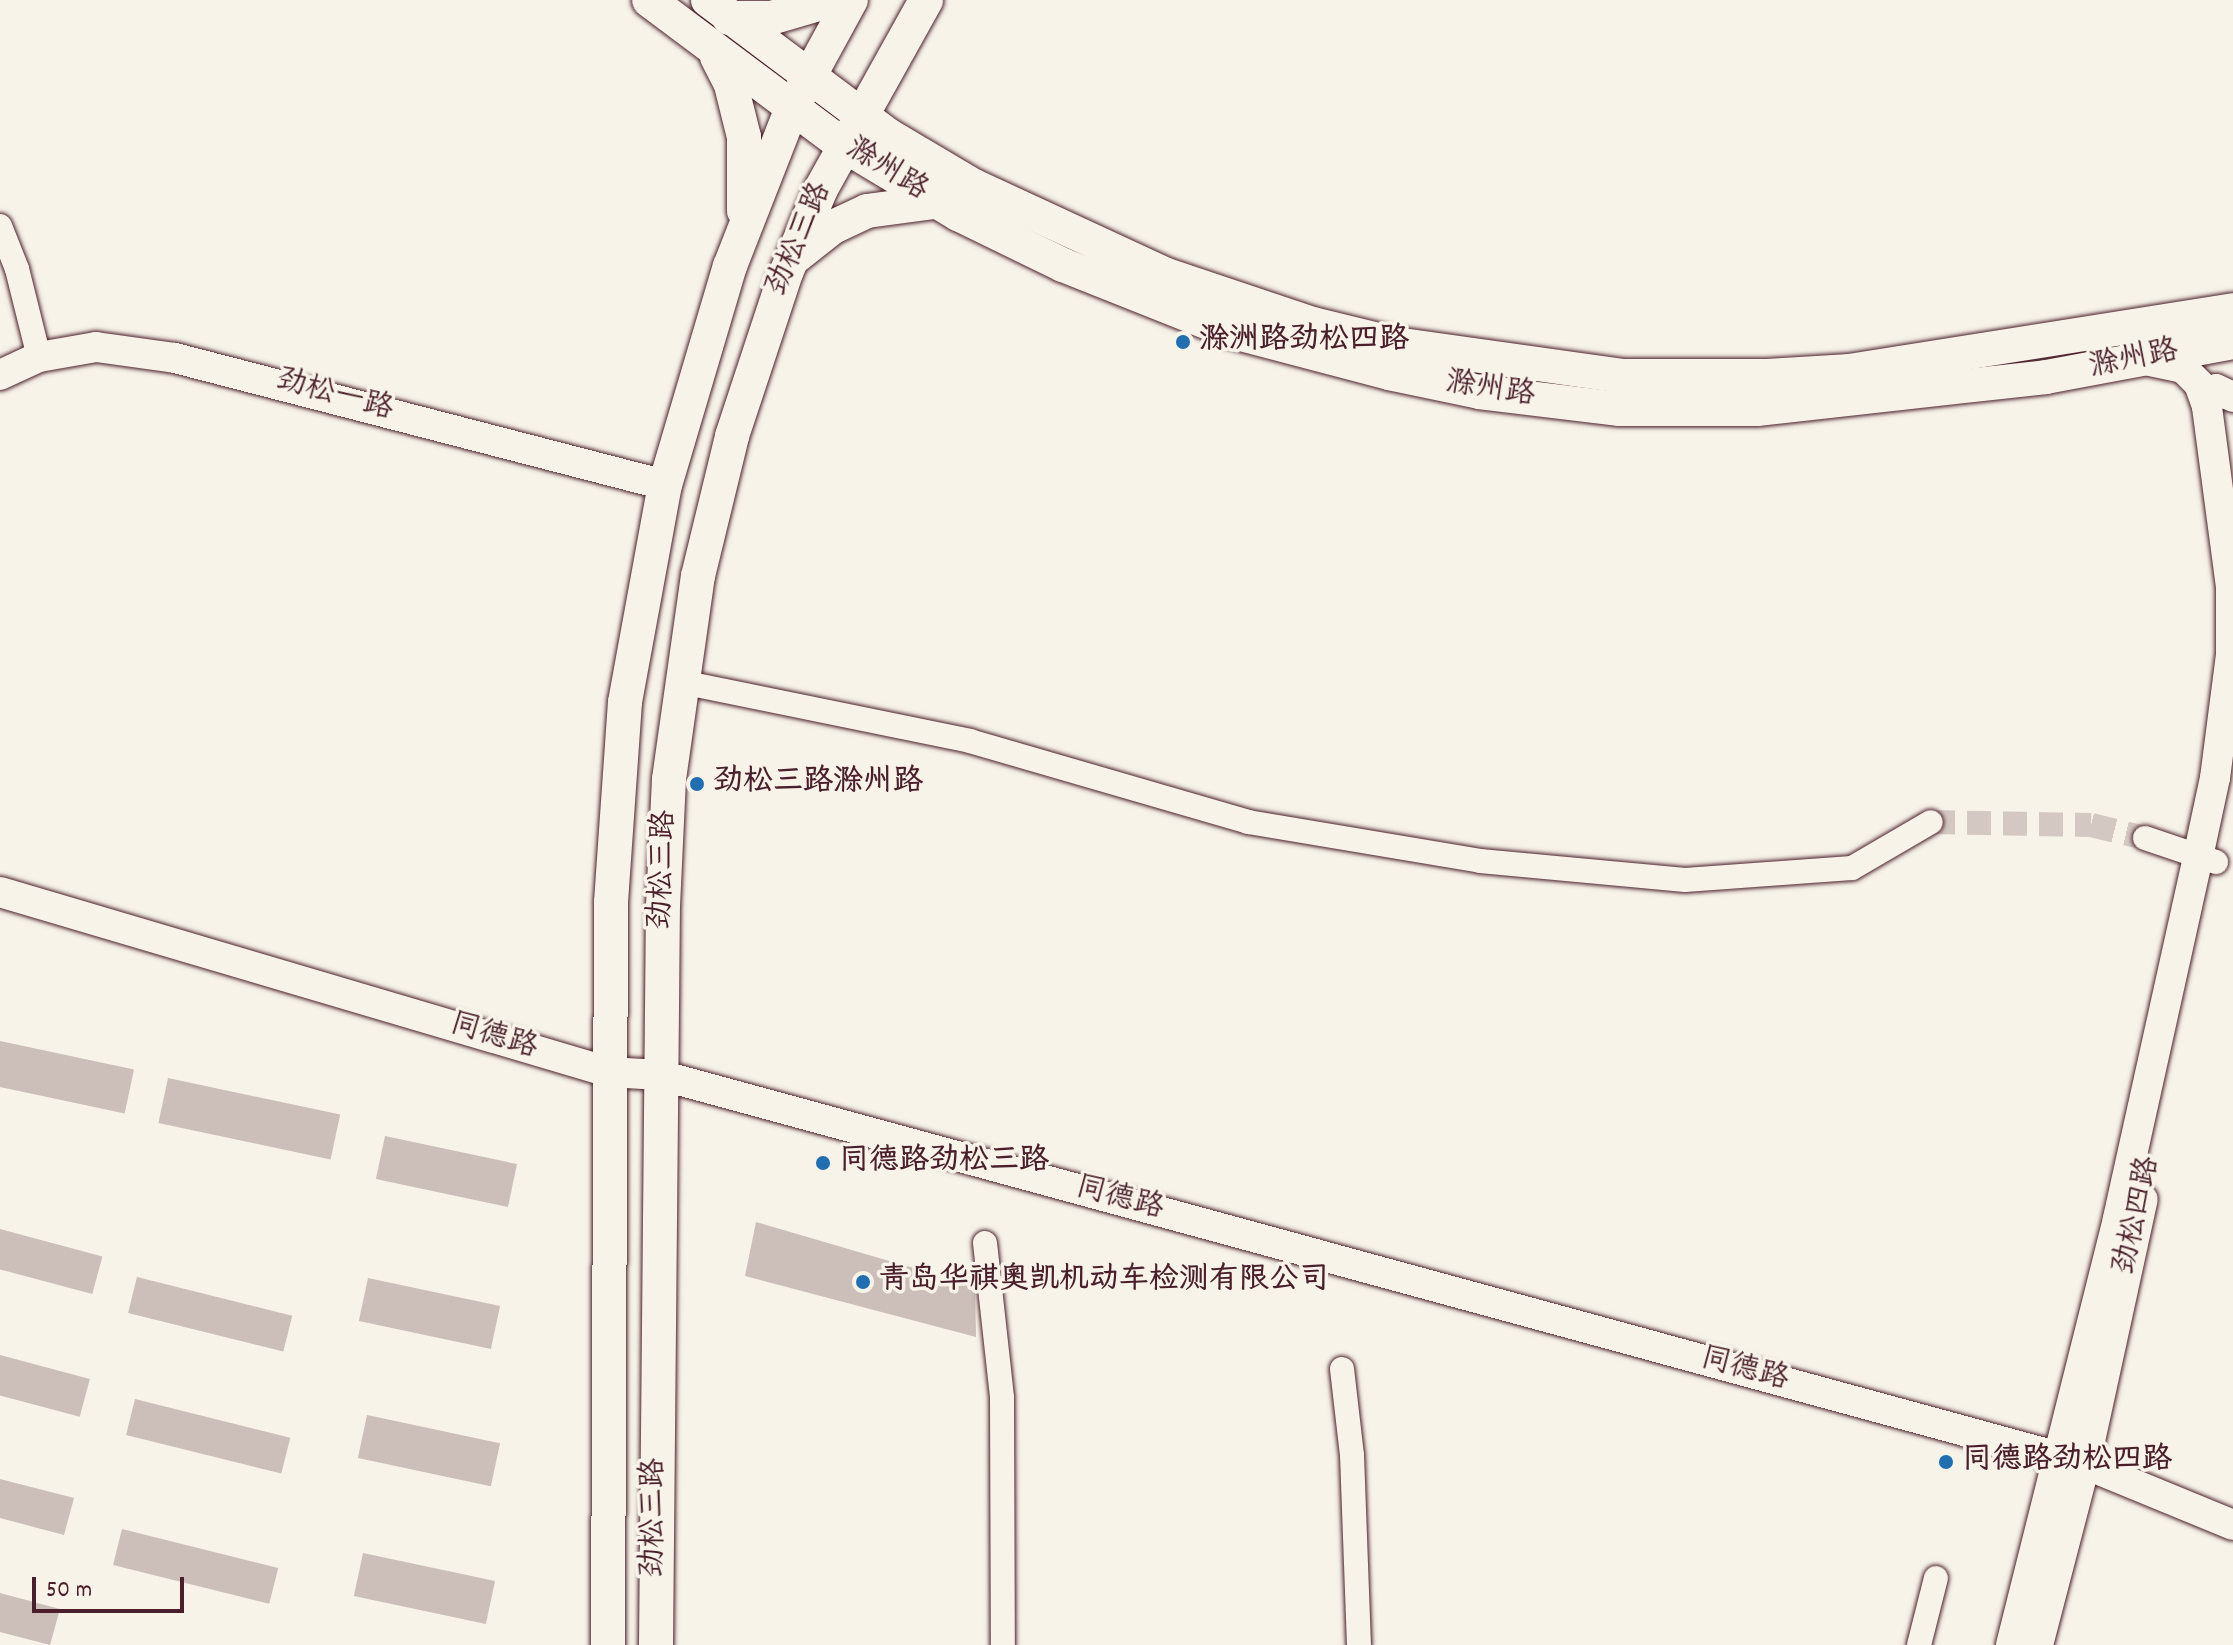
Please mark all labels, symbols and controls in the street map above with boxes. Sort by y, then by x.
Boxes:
street label: 滁州路 [838,132,934,210]
street label: 劲松三路 [761,178,841,302]
place label: 滁洲路劲松四路 [1199,324,1409,360]
marker: 滁洲路劲松四路 [1174,333,1192,351]
street label: 滁州路 [2086,335,2182,387]
street label: 劲松一路 [271,364,397,430]
street label: 滁州路 [1443,366,1537,416]
place label: 劲松三路滁州路 [713,766,923,802]
marker: 劲松三路滁州路 [688,775,706,793]
street label: 劲松三路 [645,809,685,931]
street label: 同德路 [445,1008,541,1068]
place label: 同德路劲松三路 [839,1145,1049,1181]
marker: 同德路劲松三路 [814,1154,832,1172]
street label: 劲松四路 [2109,1154,2169,1278]
street label: 同德路 [1071,1171,1167,1229]
place label: 青岛华祺奥凯机动车检测有限公司 [879,1264,1329,1300]
marker: 青岛华祺奥凯机动车检测有限公司 [854,1273,872,1291]
street label: 同德路 [1696,1342,1792,1400]
place label: 同德路劲松四路 [1962,1444,2172,1480]
marker: 同德路劲松四路 [1937,1453,1955,1471]
street label: 劲松三路 [638,1458,674,1578]
scale bar [36,1561,188,1611]
text: 50 m [46,1574,92,1608]

